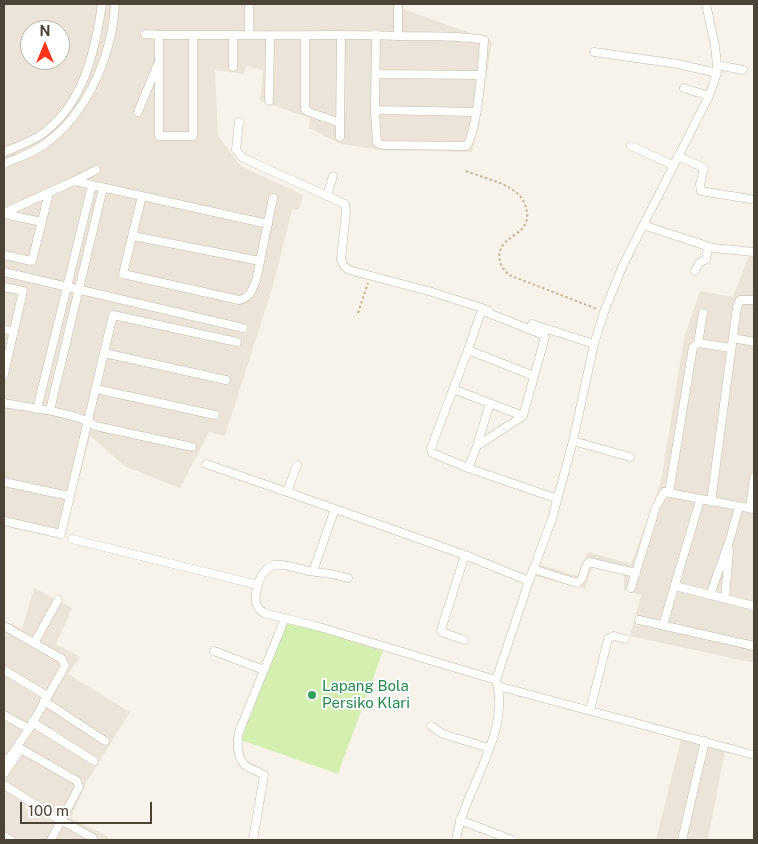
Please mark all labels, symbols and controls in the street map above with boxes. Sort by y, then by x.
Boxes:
north arrow [20,20,70,70]
text: N [40,23,50,39]
place label: Lapang Bola Persiko Klari [322,677,410,712]
marker: Lapang Bola Persiko Klari [306,689,318,701]
scale bar [22,792,155,824]
text: 100 m [28,802,69,819]

